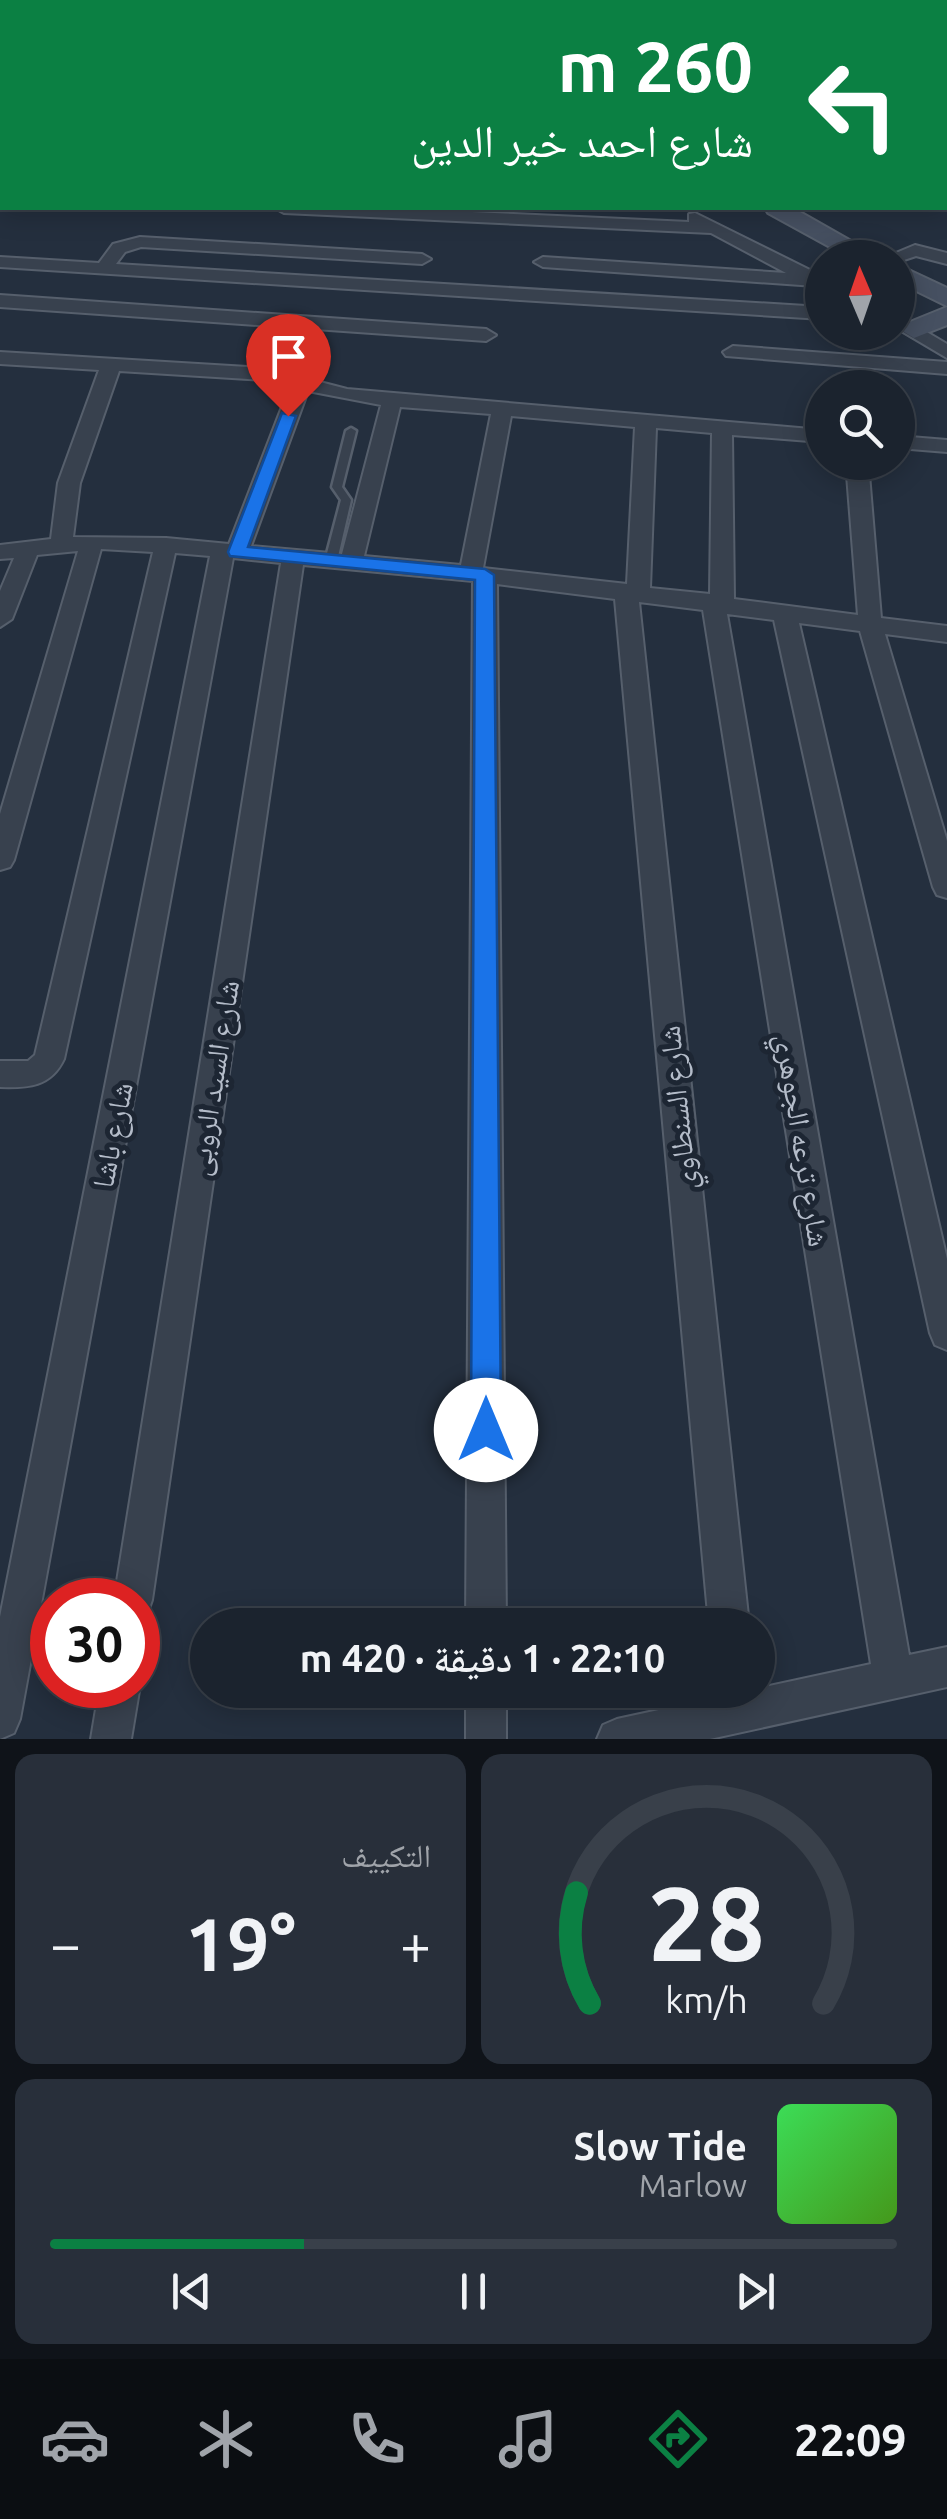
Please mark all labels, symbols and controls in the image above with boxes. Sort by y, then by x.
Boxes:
text: 260 m [558,27,753,105]
icon: left [788,40,918,170]
text: شارع احمد خير الدين [411,115,753,166]
north arrow [805,240,915,350]
map controls [805,240,915,480]
pin [246,314,331,417]
icon: arrive [261,329,316,384]
button: search [805,370,915,480]
street label: شارع السيد الروبى [181,978,248,1179]
street label: شارع السنطاوي [651,1023,710,1192]
street label: شارع ترعه الجوهري [762,1031,837,1250]
street label: شارع باشا [85,1079,142,1191]
position arrow [434,1378,538,1482]
speed limit sign: 30 [30,1578,160,1708]
text: 22:10 · 1 دقيقة · 420 m [300,1637,665,1679]
text: التكييف [341,1837,431,1873]
text: 28 [648,1864,765,1981]
text: 19° [185,1901,296,1985]
text: − [50,1913,81,1974]
text: + [400,1913,431,1974]
text: km/h [665,1980,748,2020]
text: Slow Tide [574,2125,747,2167]
text: Marlow [639,2167,747,2203]
icon: previous [164,2264,219,2319]
icon: pause [446,2264,501,2319]
icon: next [728,2264,783,2319]
icon: car [40,2404,110,2474]
icon: climate [191,2404,261,2474]
icon: phone [342,2404,412,2474]
icon: music [493,2404,563,2474]
icon: directions [643,2404,713,2474]
text: 22:09 [794,2414,907,2465]

